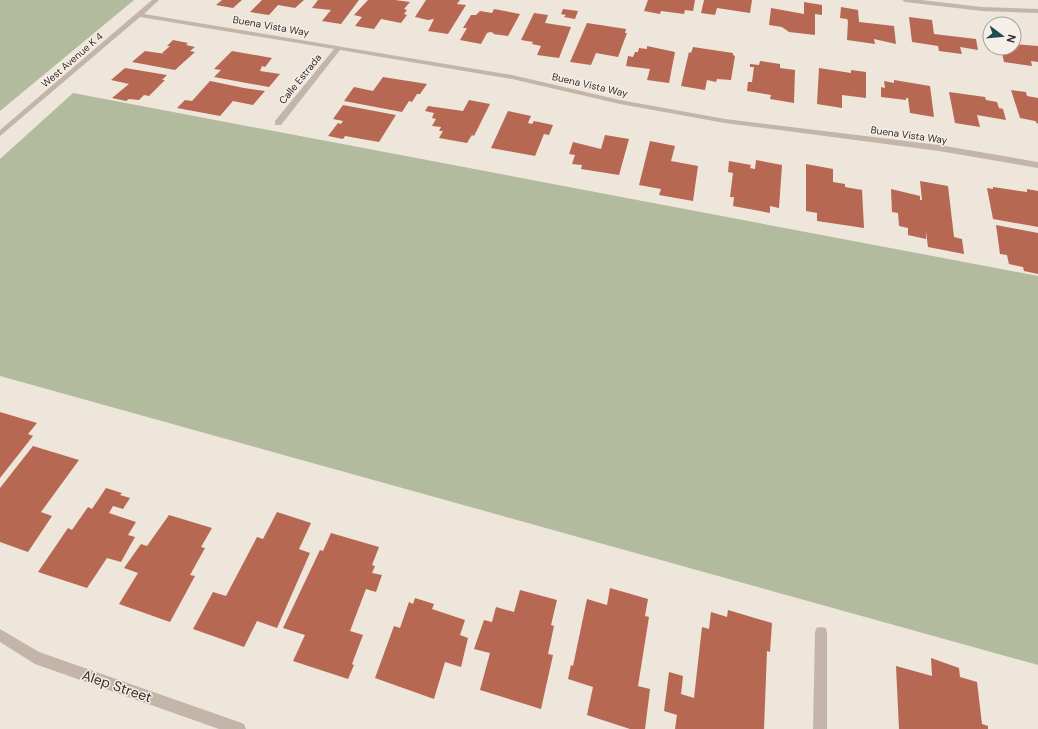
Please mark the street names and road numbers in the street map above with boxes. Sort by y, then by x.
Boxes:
street label: Buena Vista Way [232,13,311,39]
street label: West Avenue K 4 [39,30,105,90]
street label: Calle Estrada [276,51,324,107]
street label: Buena Vista Way [551,70,630,100]
street label: Buena Vista Way [870,123,949,147]
street label: Alep Street [80,666,154,706]

